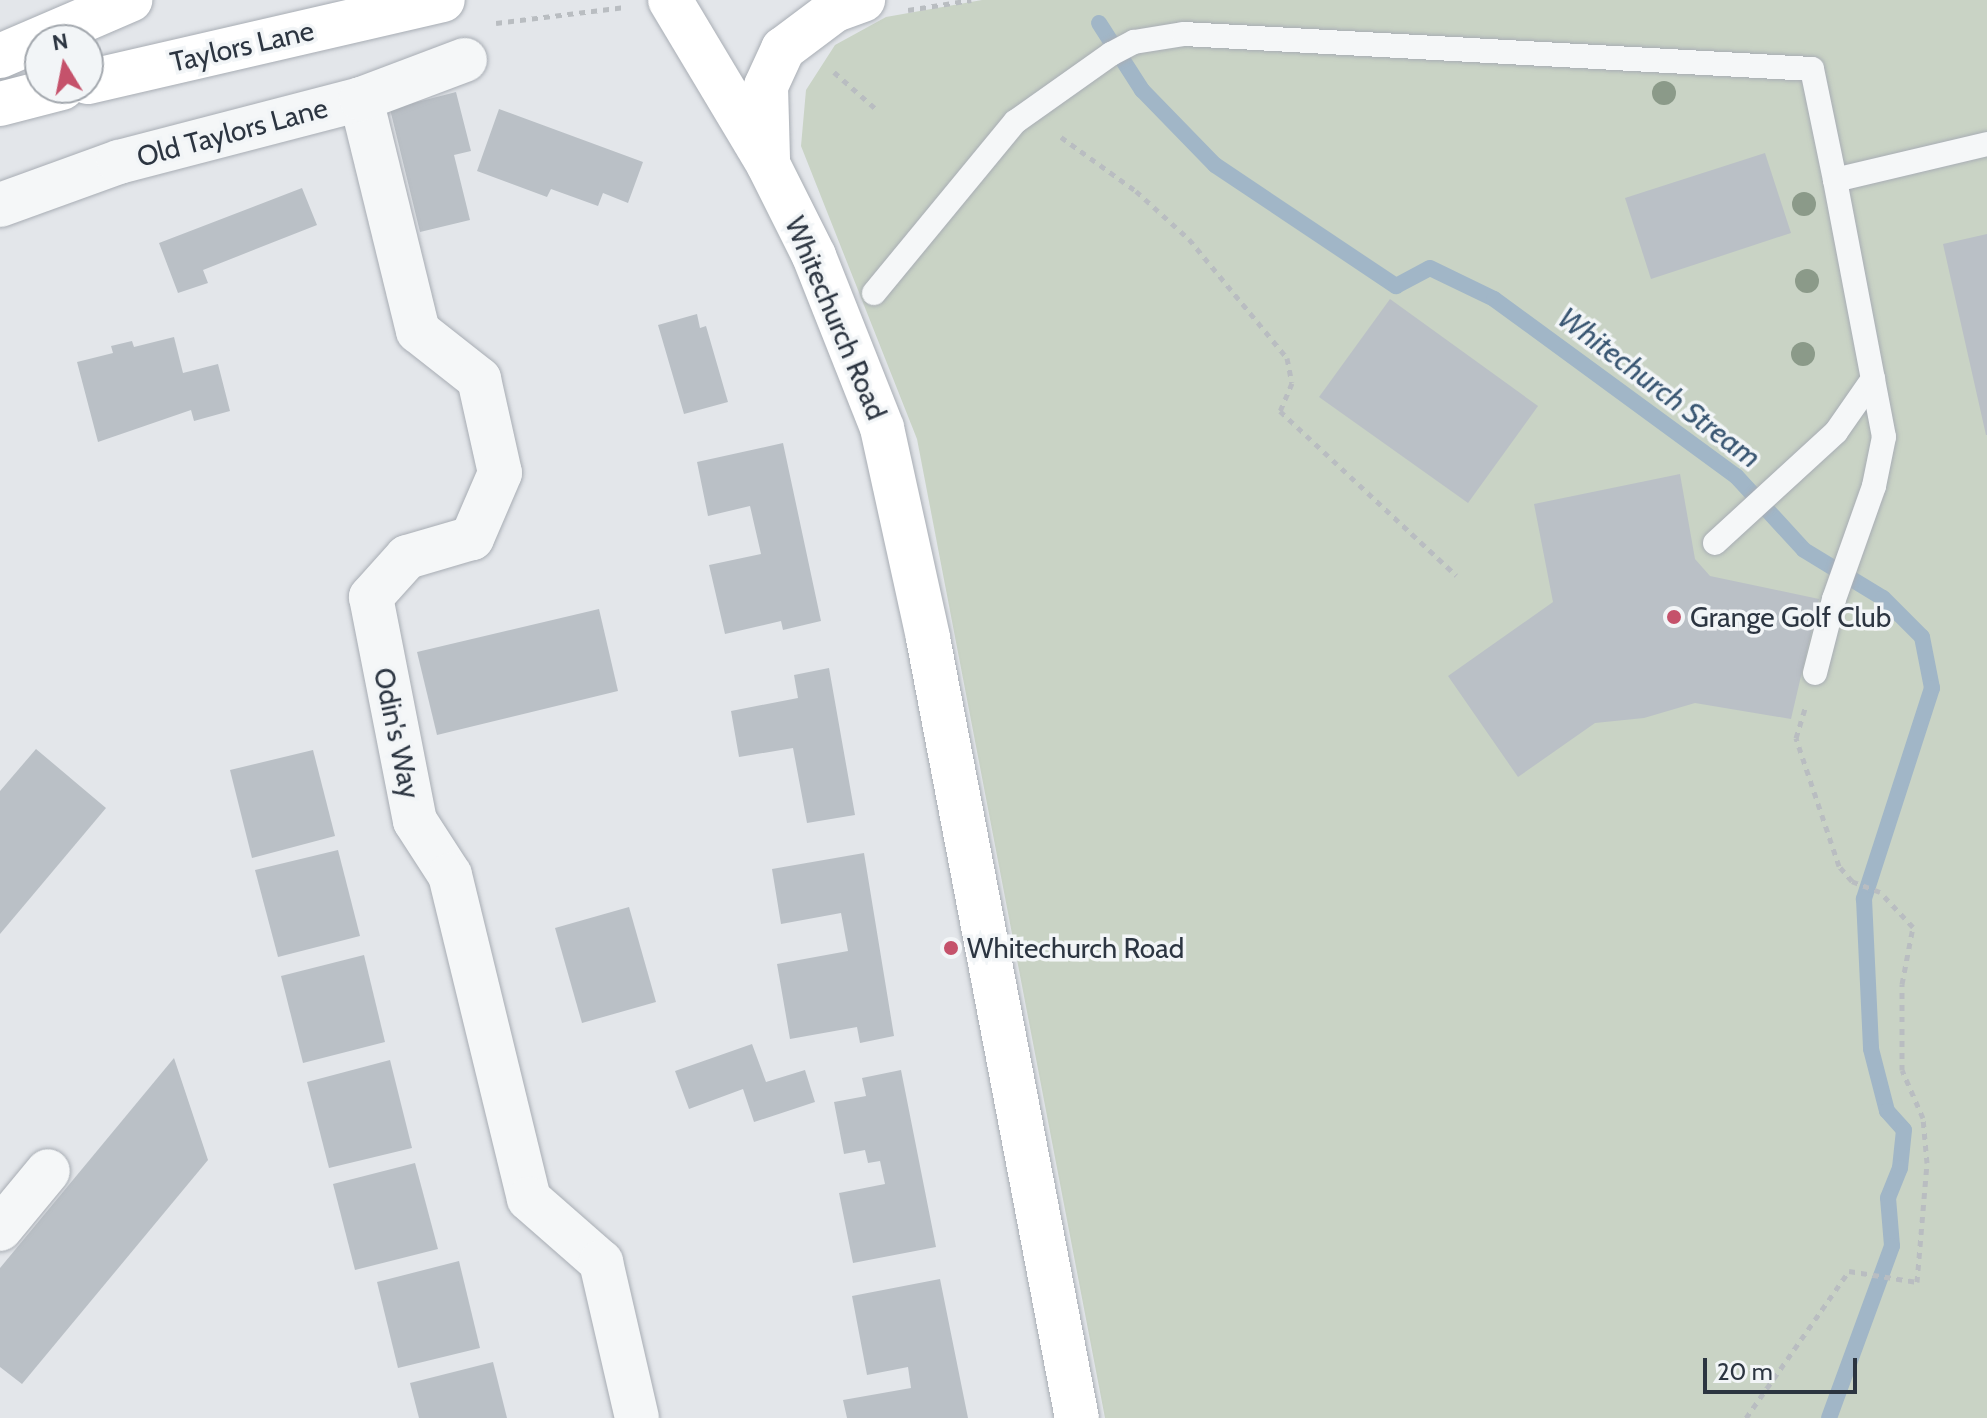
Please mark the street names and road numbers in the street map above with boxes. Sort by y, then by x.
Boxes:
street label: Taylors Lane [167,13,317,79]
street label: Old Taylors Lane [133,90,331,174]
street label: Whitechurch Road [778,211,894,425]
street label: Odin's Way [367,665,427,801]

